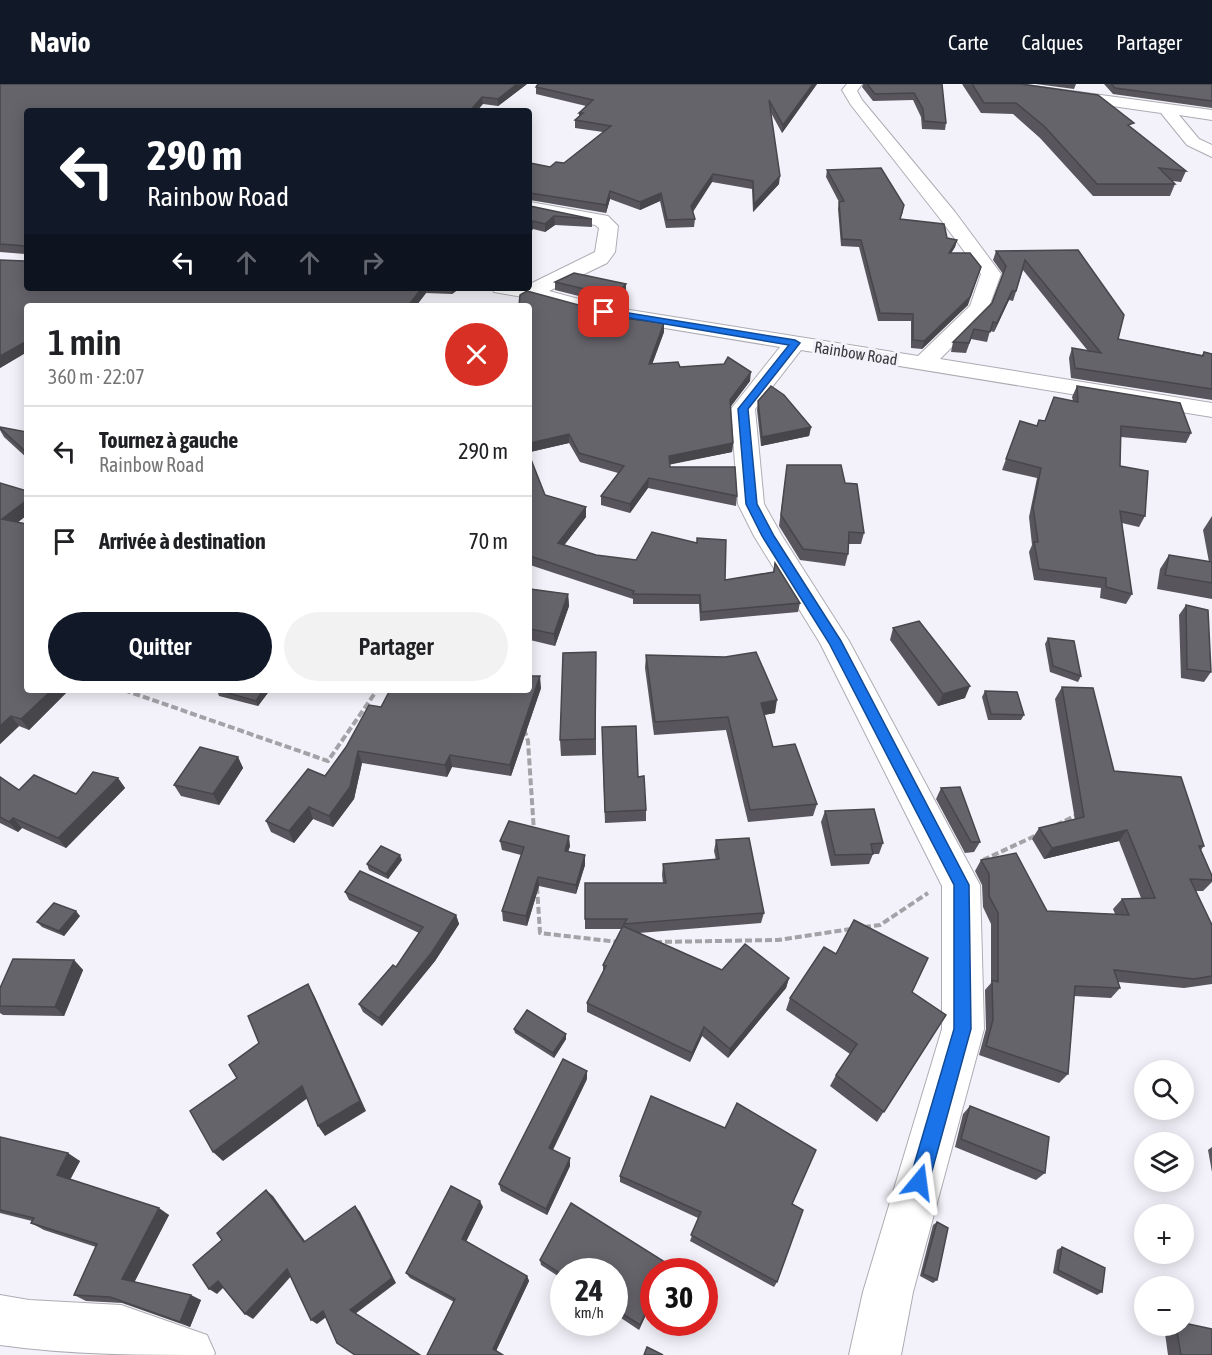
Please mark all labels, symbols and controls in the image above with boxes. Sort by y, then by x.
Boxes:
text: Navio [30,26,91,58]
text: Carte [948,30,989,54]
text: Calques [1022,30,1083,54]
text: Partager [1116,30,1182,54]
text: 290 m [147,131,242,179]
icon: left [48,132,126,210]
text: Rainbow Road [147,181,289,212]
icon: left [167,246,200,279]
icon: ahead [230,246,263,279]
icon: ahead [293,246,326,279]
icon: right [356,246,389,279]
pin [578,286,629,337]
icon: arrive [587,295,620,328]
text: 1 min [48,321,122,363]
button: close [445,323,508,386]
street label: Rainbow Road [813,338,899,368]
text: 360 m · 22:07 [48,365,145,388]
text: Tournez à gauche [99,427,238,453]
icon: left [48,435,81,468]
text: 290 m [458,438,508,464]
text: Rainbow Road [99,453,204,476]
icon: arrive [48,525,81,558]
text: Arrivée à destination [99,528,266,554]
text: 70 m [468,528,508,554]
button: Quitter [48,612,272,681]
button: Partager [284,612,508,681]
map controls [1134,1060,1194,1336]
button: search [1134,1060,1194,1120]
button: layers [1134,1132,1194,1192]
position arrow [887,1150,951,1214]
button: + [1134,1204,1194,1264]
speed limit sign: 30 [640,1258,718,1336]
text: 24 [575,1273,603,1307]
button: − [1134,1276,1194,1336]
text: km/h [574,1304,604,1321]

